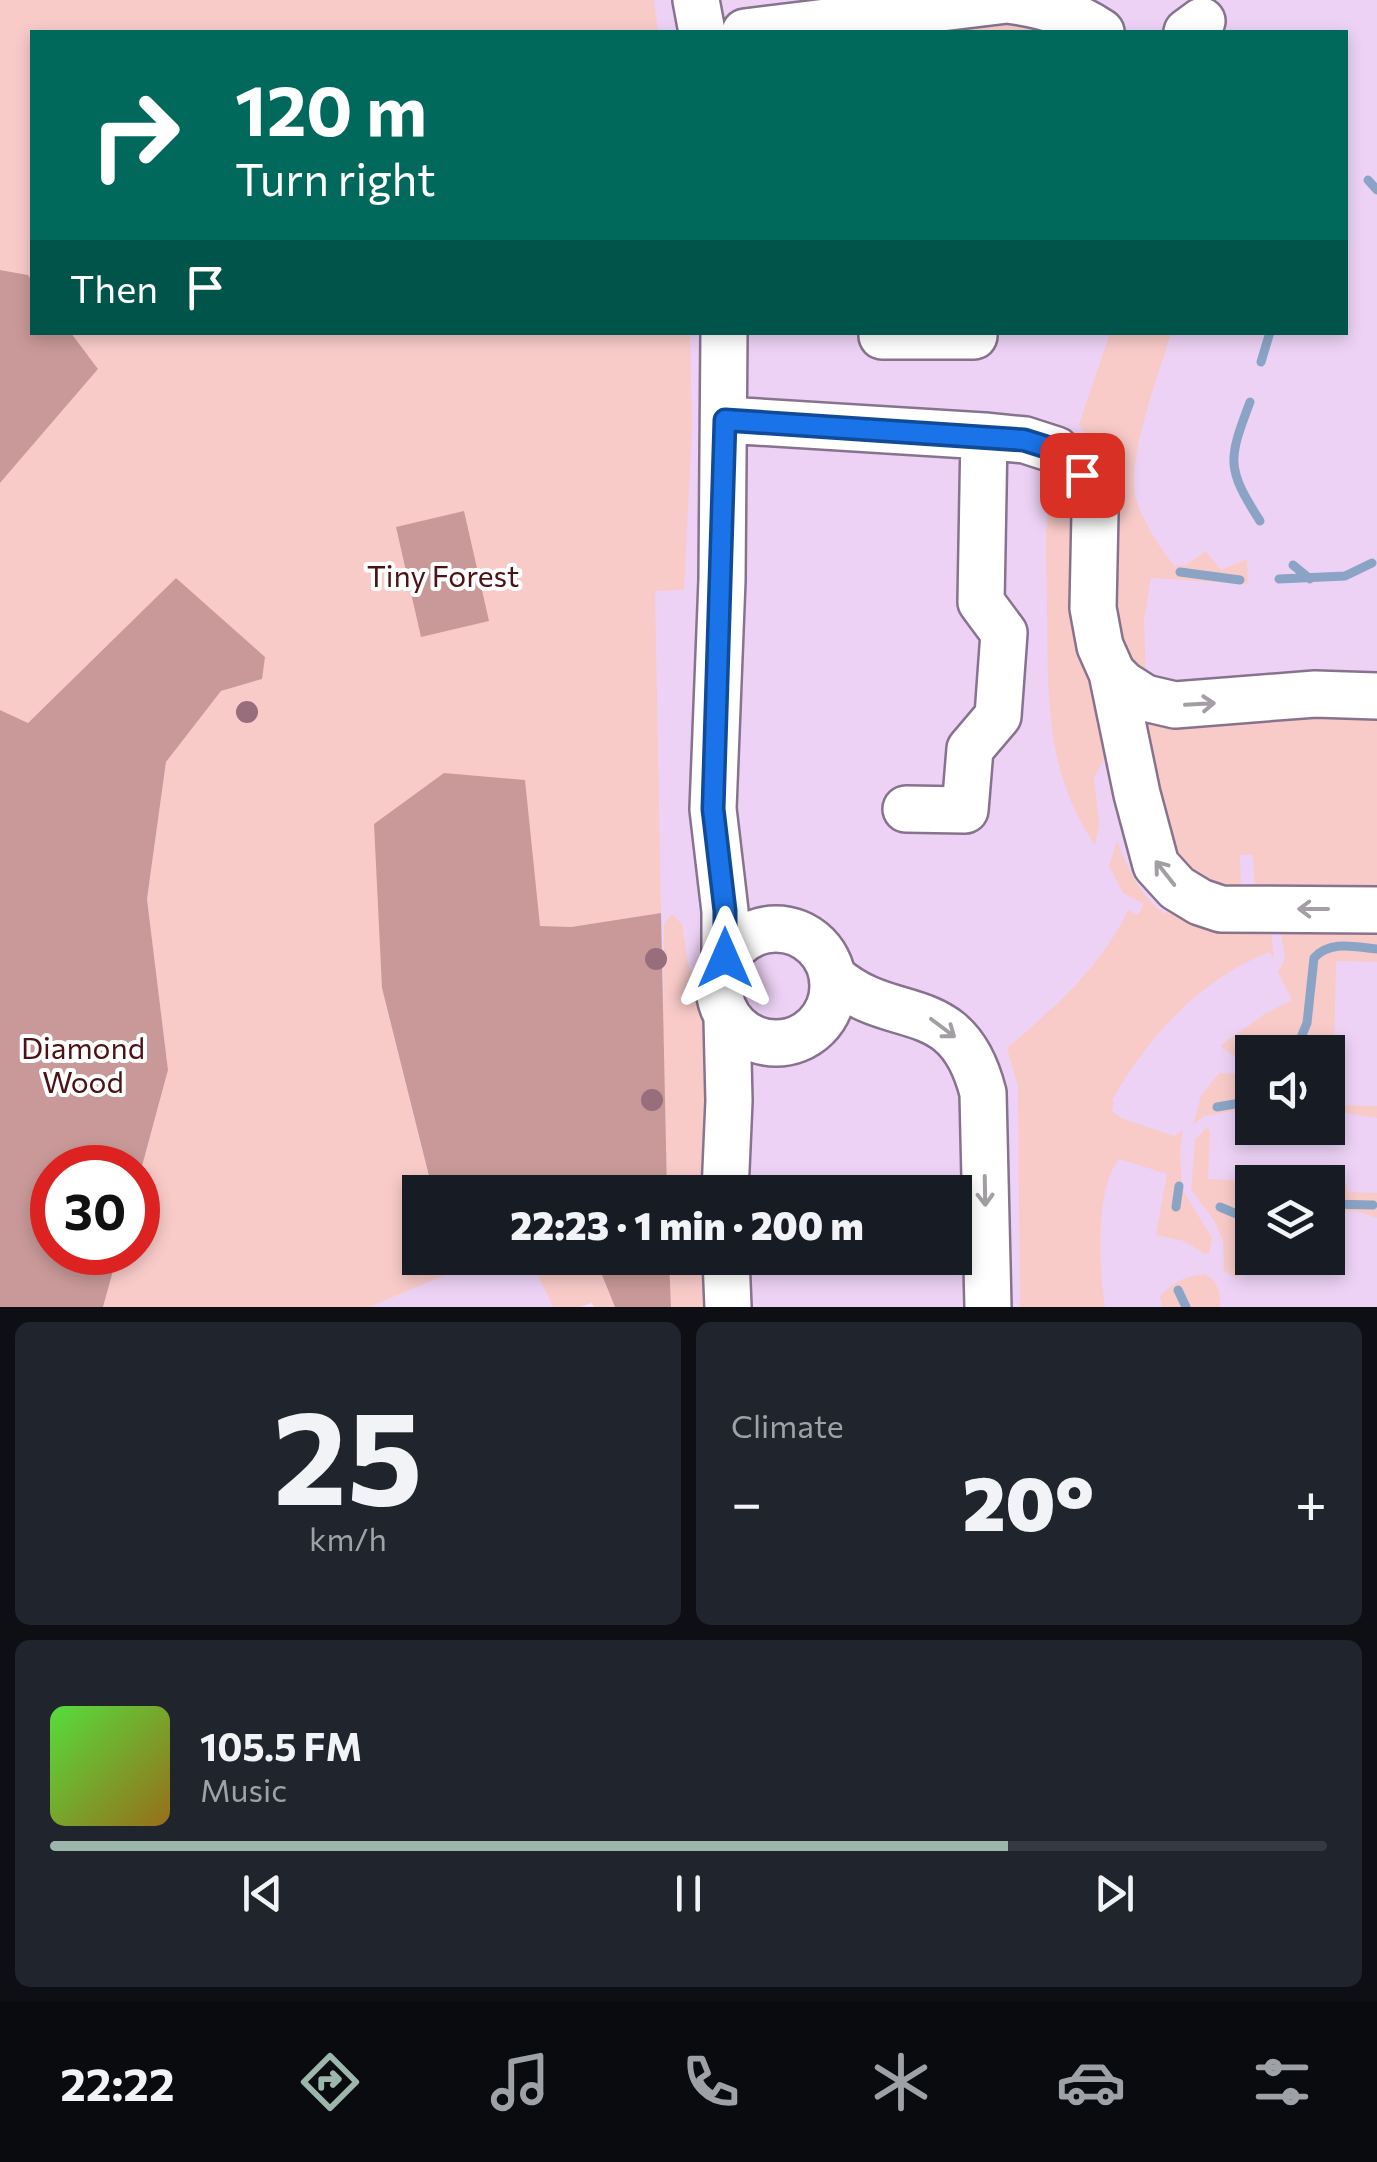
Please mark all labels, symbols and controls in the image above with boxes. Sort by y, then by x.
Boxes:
text: 120 m [235,65,427,150]
icon: right [70,70,200,200]
text: Turn right [235,150,436,205]
icon: arrive [178,260,233,315]
text: Then [70,264,158,311]
pin [1040,433,1125,518]
icon: arrive [1055,448,1110,503]
park label: Tiny Forest [367,556,519,593]
one-way arrow [1183,695,1215,714]
one-way arrow [1154,860,1175,887]
one-way arrow [1298,900,1330,919]
position arrow [673,906,777,1010]
one-way arrow [929,1018,956,1039]
park label: Diamond Wood [21,1028,145,1099]
map controls [1235,1035,1345,1275]
button: sound [1235,1035,1345,1145]
speed limit sign: 30 [30,1145,160,1275]
button: layers [1235,1165,1345,1275]
one-way arrow [976,1174,995,1206]
text: 22:23 · 1 min · 200 m [510,1201,864,1248]
text: 25 [273,1373,423,1532]
text: Climate [731,1405,844,1445]
text: 20° [963,1455,1094,1546]
text: − [731,1467,762,1534]
text: + [1295,1467,1327,1534]
text: km/h [309,1518,387,1558]
text: 105.5 FM [200,1722,362,1769]
text: Music [200,1769,287,1809]
icon: previous [235,1866,290,1921]
icon: pause [661,1866,716,1921]
icon: next [1087,1866,1142,1921]
icon: directions [295,2047,365,2117]
icon: music [485,2047,555,2117]
icon: phone [676,2047,746,2117]
icon: climate [866,2047,936,2117]
icon: car [1056,2047,1126,2117]
icon: filters [1247,2047,1317,2117]
text: 22:22 [60,2055,175,2110]

